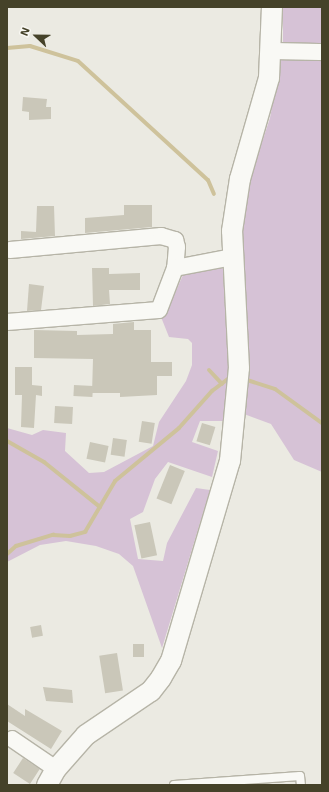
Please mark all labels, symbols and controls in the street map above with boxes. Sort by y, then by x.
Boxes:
north arrow [16,16,56,56]
text: N [17,25,32,37]

